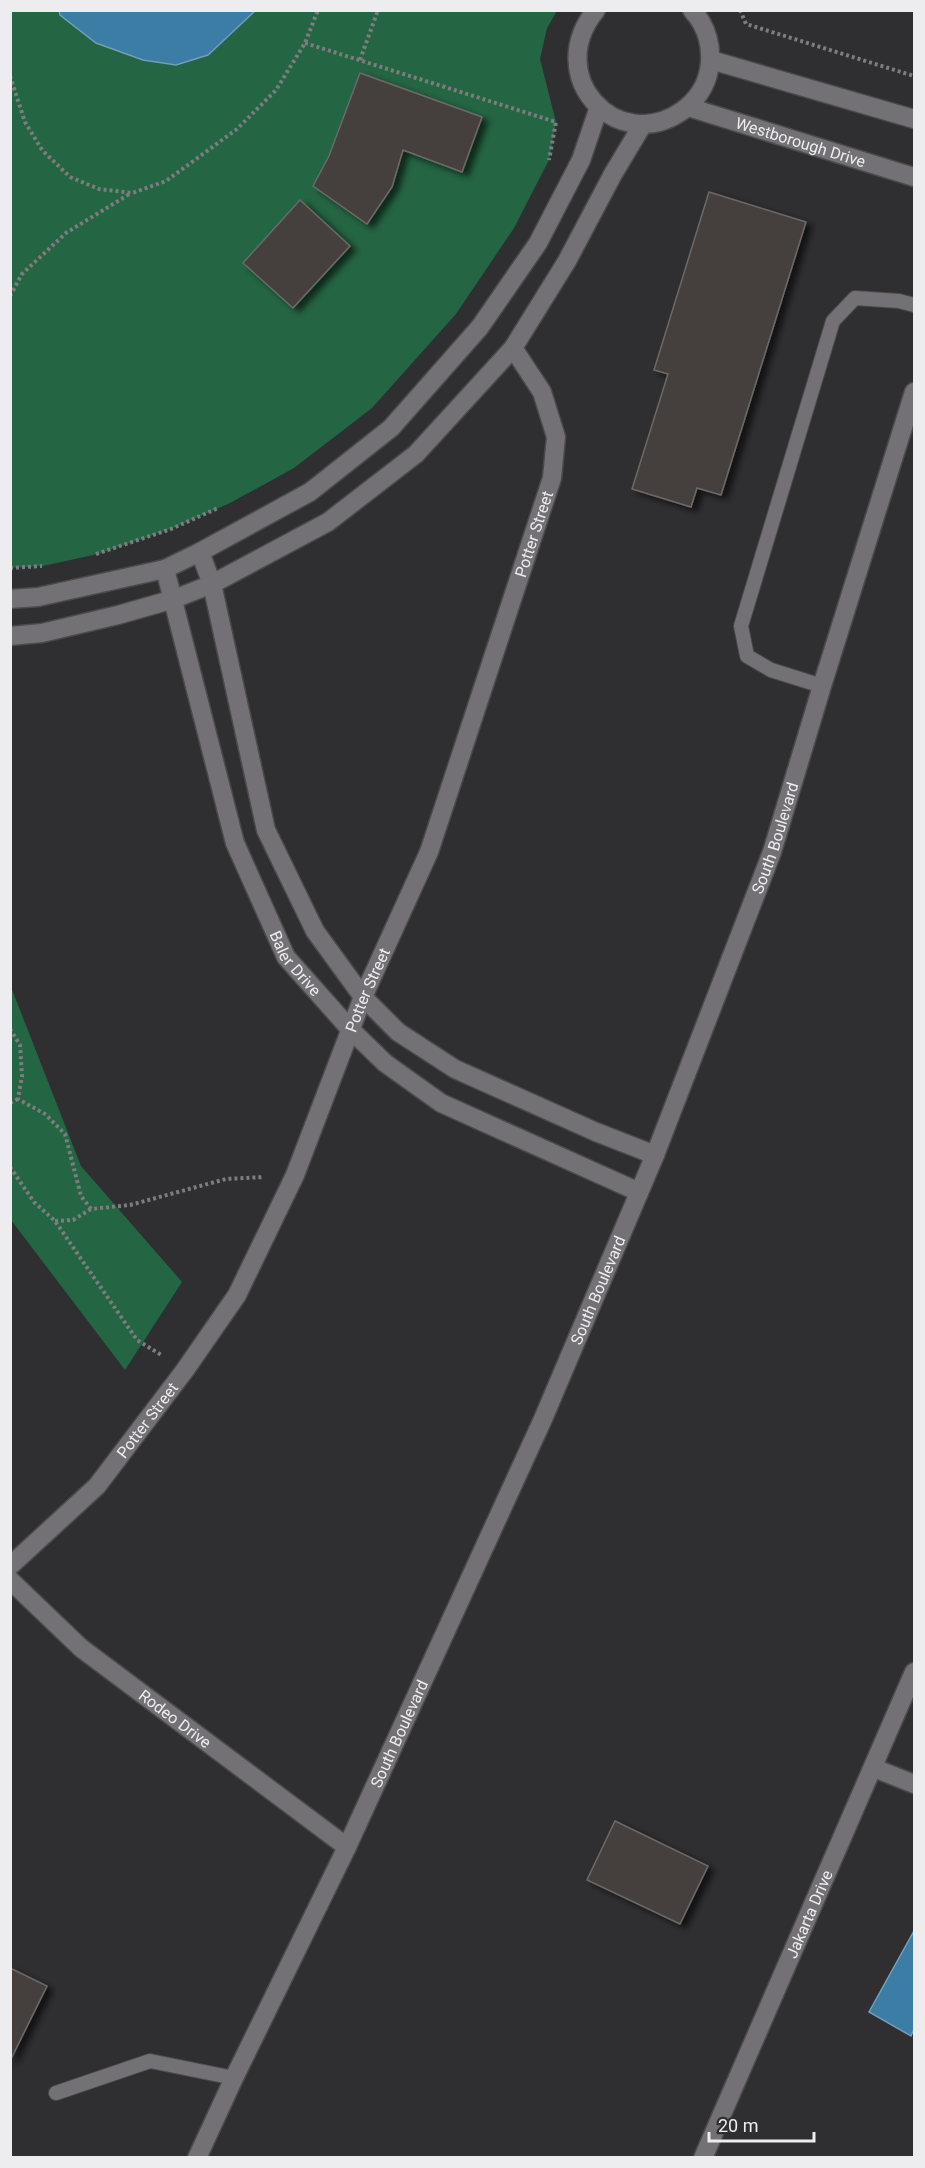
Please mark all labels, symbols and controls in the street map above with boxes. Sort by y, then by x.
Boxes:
street label: Westborough Drive [733,113,868,171]
street label: Potter Street [511,489,557,580]
street label: South Boulevard [748,780,802,896]
street label: Baler Drive [265,928,325,1000]
street label: Potter Street [341,945,394,1035]
street label: South Boulevard [567,1233,630,1348]
street label: Potter Street [113,1379,182,1462]
street label: South Boulevard [367,1677,432,1791]
street label: Rodeo Drive [135,1686,215,1752]
street label: Jakarta Drive [782,1867,837,1961]
scale bar [709,2105,814,2143]
text: 20 m [718,2115,758,2136]

